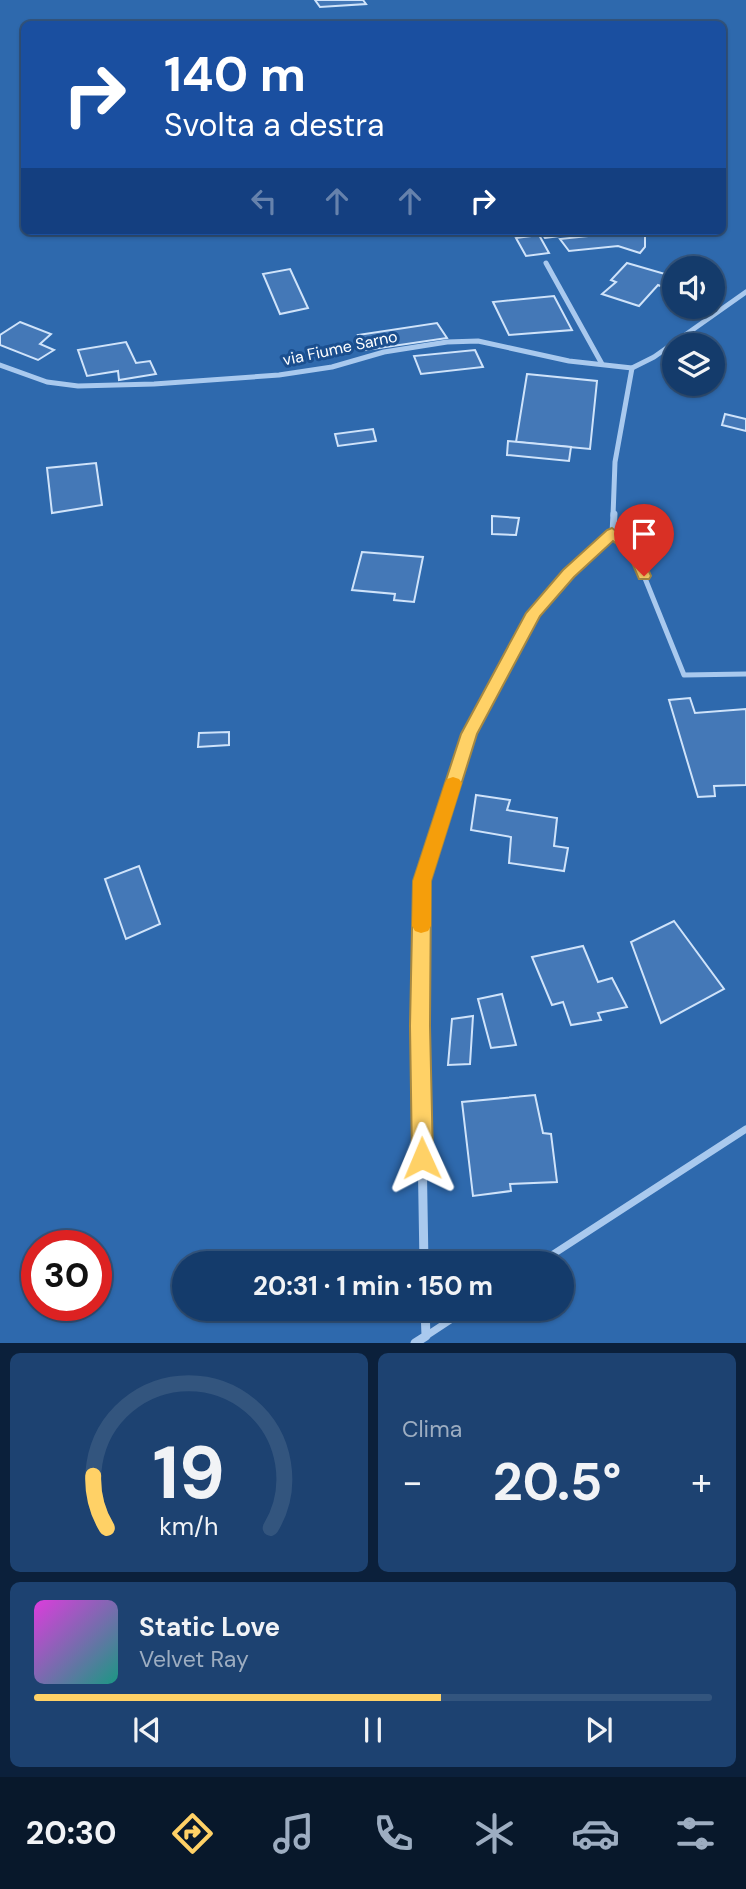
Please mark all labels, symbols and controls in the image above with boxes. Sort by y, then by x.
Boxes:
text: 140 m [164,42,306,106]
icon: right [49,49,140,140]
text: Svolta a destra [164,104,385,146]
icon: left [245,182,283,220]
icon: ahead [318,182,356,220]
icon: ahead [391,182,429,220]
icon: right [464,182,502,220]
map controls [662,256,725,396]
button: sound [662,256,725,319]
street label: via Fiume Sarno [281,326,399,370]
button: layers [662,333,725,396]
pin [614,504,674,576]
icon: arrive [625,515,663,553]
position arrow [385,1121,459,1195]
speed limit sign: 30 [21,1230,112,1321]
text: 20:31 · 1 min · 150 m [253,1269,493,1303]
text: Clima [402,1414,462,1444]
text: 19 [153,1427,225,1522]
text: 20.5° [493,1448,621,1516]
text: − [402,1457,423,1507]
text: + [691,1457,712,1507]
text: km/h [159,1510,219,1543]
text: Static Love [139,1610,280,1644]
text: Velvet Ray [139,1644,249,1674]
icon: previous [128,1711,166,1749]
icon: pause [354,1711,392,1749]
icon: next [580,1711,618,1749]
icon: directions [168,1809,217,1858]
icon: music [269,1809,318,1858]
icon: phone [369,1809,418,1858]
icon: climate [470,1809,519,1858]
icon: car [571,1809,620,1858]
icon: filters [671,1809,720,1858]
text: 20:30 [26,1812,117,1854]

